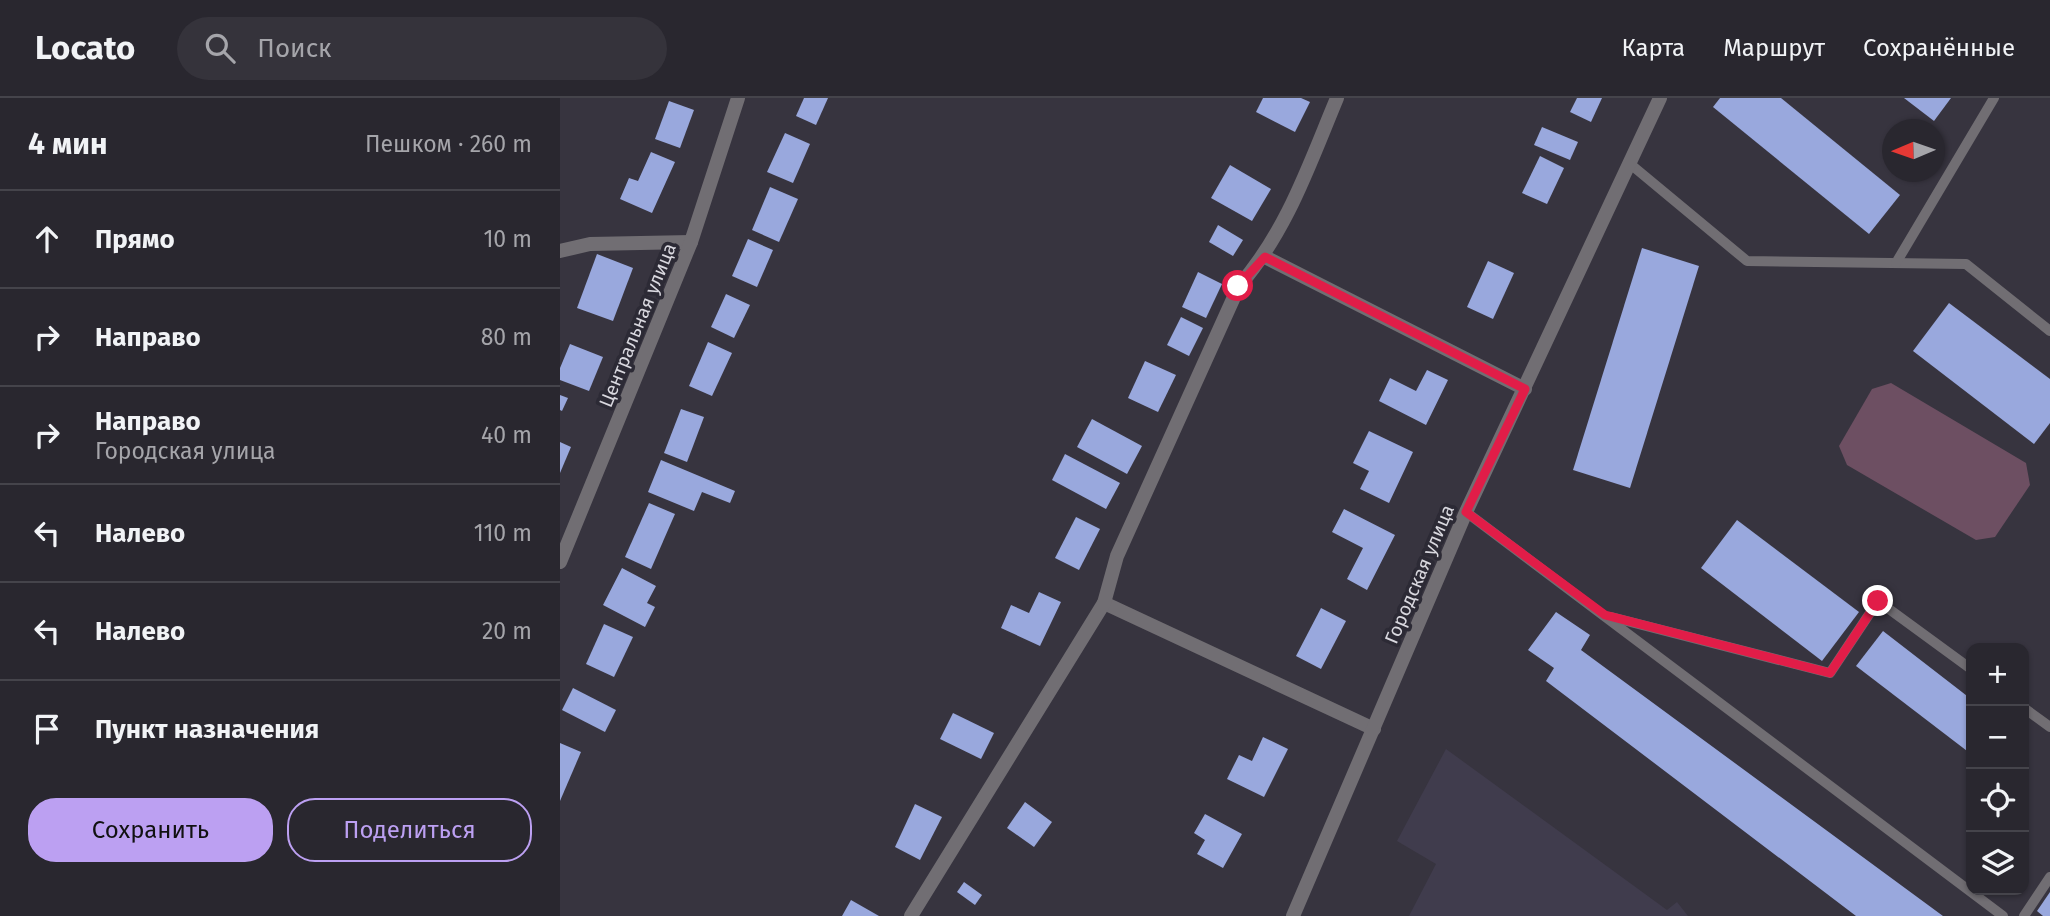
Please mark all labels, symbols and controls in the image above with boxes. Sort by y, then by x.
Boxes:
search box [177,17,667,80]
text: Locato [35,28,135,68]
icon: search [201,29,239,67]
text: Поиск [257,33,332,64]
text: Карта [1622,34,1685,62]
text: Маршрут [1723,34,1825,62]
text: Сохранённые [1863,34,2015,62]
north arrow [1882,119,1945,182]
text: 4 мин [28,126,108,162]
text: Пешком · 260 m [365,130,532,158]
icon: ahead [28,220,66,258]
text: Прямо [95,224,175,255]
text: 10 m [483,225,532,253]
street label: Центральная улица [594,240,681,411]
route start [1222,270,1253,301]
icon: right [28,318,66,356]
text: Направо [95,322,201,353]
text: 80 m [481,323,532,351]
text: Направо [95,406,201,437]
icon: right [28,416,66,454]
text: 40 m [481,421,532,449]
text: Городская улица [95,437,275,465]
street label: Городская улица [1380,501,1459,647]
icon: left [28,514,66,552]
text: Налево [95,518,185,549]
text: 110 m [474,519,532,547]
route end [1862,585,1893,616]
icon: left [28,612,66,650]
text: Налево [95,616,185,647]
text: 20 m [482,617,532,645]
map controls [1966,643,2029,895]
button: + [1966,643,2029,706]
button: − [1966,706,2029,769]
icon: arrive [28,710,66,748]
text: Пункт назначения [95,714,319,745]
button: locate [1966,769,2029,832]
button: Сохранить [28,798,273,862]
button: Поделиться [287,798,532,862]
button: layers [1966,832,2029,895]

